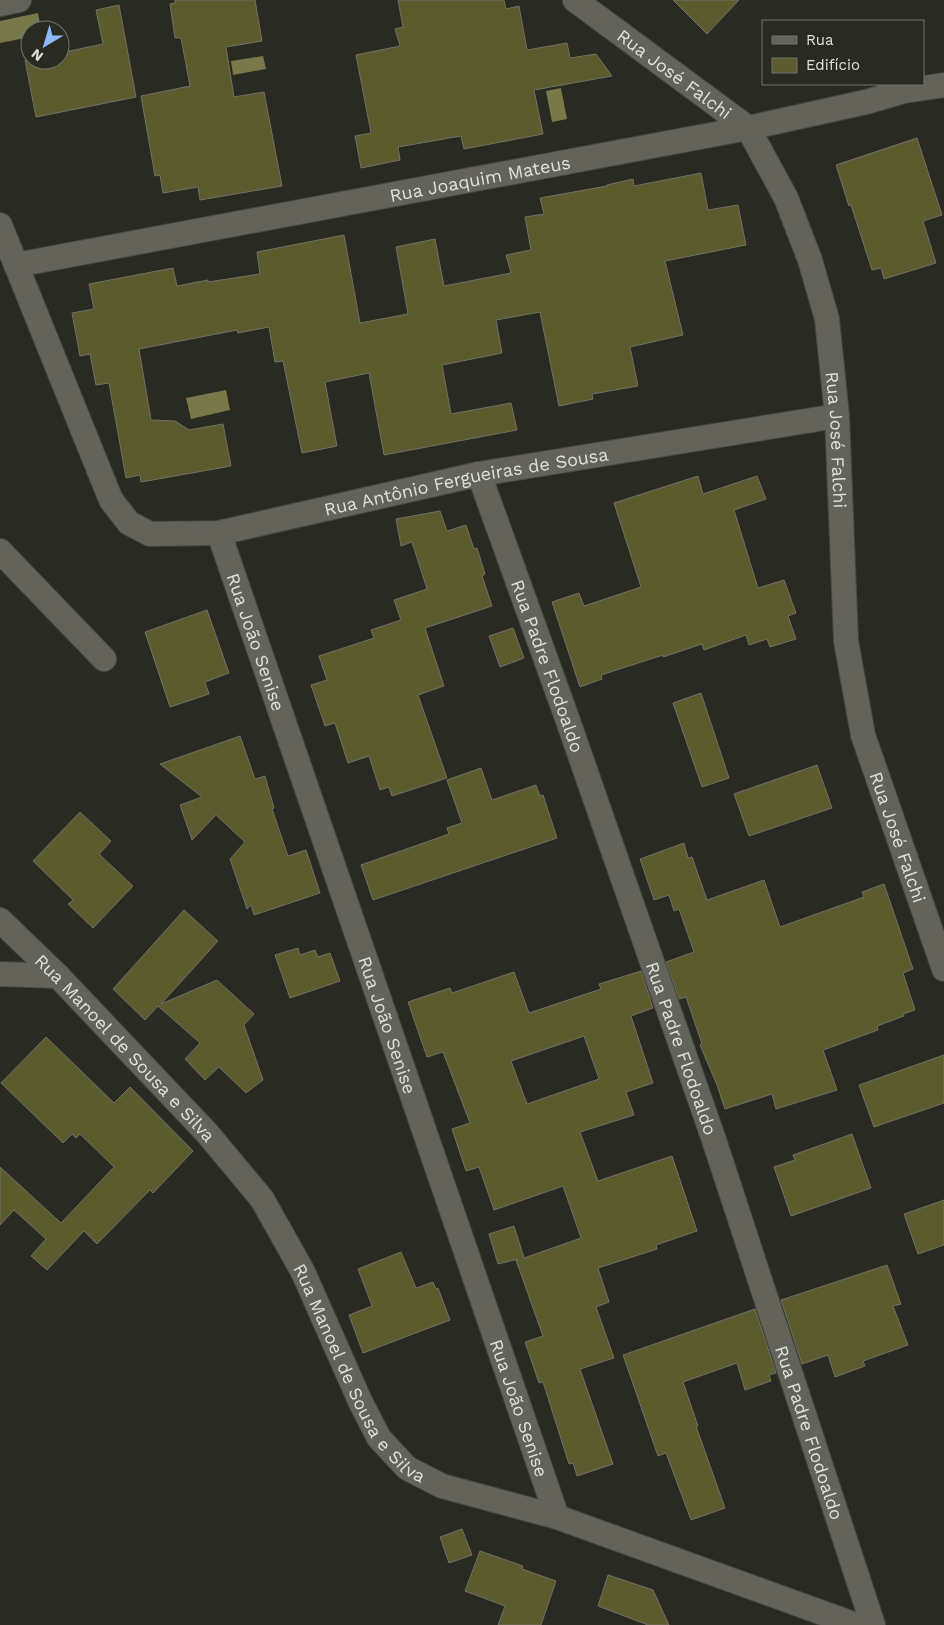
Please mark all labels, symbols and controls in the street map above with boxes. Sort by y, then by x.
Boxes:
north arrow [20,20,70,70]
legend [762,20,924,85]
street label: Rua José Falchi [613,25,736,123]
text: Rua [806,31,834,49]
text: N [28,46,46,65]
text: Edifício [806,56,860,74]
street label: Rua Joaquim Mateus [388,151,572,205]
street label: Rua José Falchi [822,370,851,509]
street label: Rua Antônio Fergueiras de Sousa [322,443,610,519]
street label: Rua João Senise [223,570,290,713]
street label: Rua Padre Flodoaldo [507,577,589,755]
street label: Rua José Falchi [866,769,931,905]
street label: Rua Manoel de Sousa e Silva [31,949,220,1146]
street label: Rua João Senise [355,953,421,1096]
street label: Rua Padre Flodoaldo [642,959,722,1138]
street label: Rua Manoel de Sousa e Silva [290,1259,429,1486]
street label: Rua João Senise [486,1336,553,1479]
street label: Rua Padre Flodoaldo [772,1343,848,1522]

